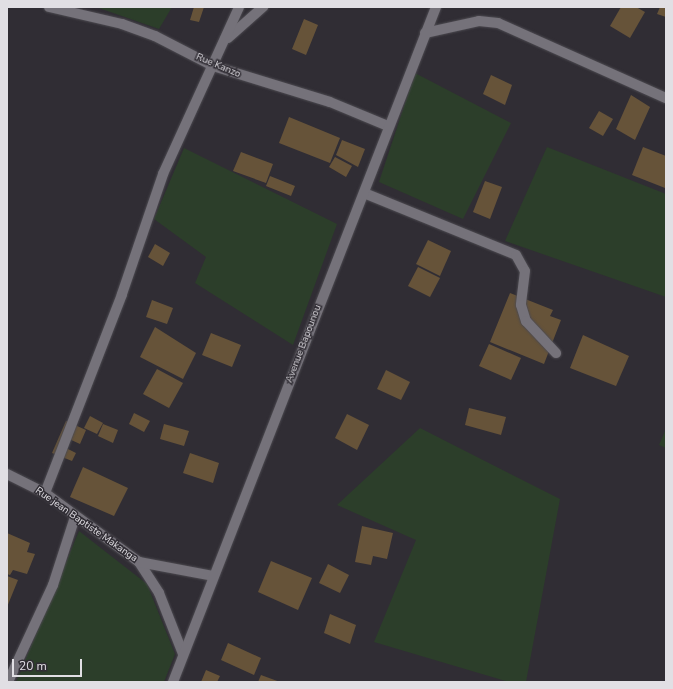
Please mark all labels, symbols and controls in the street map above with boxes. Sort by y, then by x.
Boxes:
street label: Rue Kanzo [194,51,242,81]
street label: Avenue Bapounou [284,303,324,385]
street label: Rue jean Baptiste Makanga [33,485,139,565]
scale bar [14,651,84,677]
text: 20 m [19,658,47,674]

